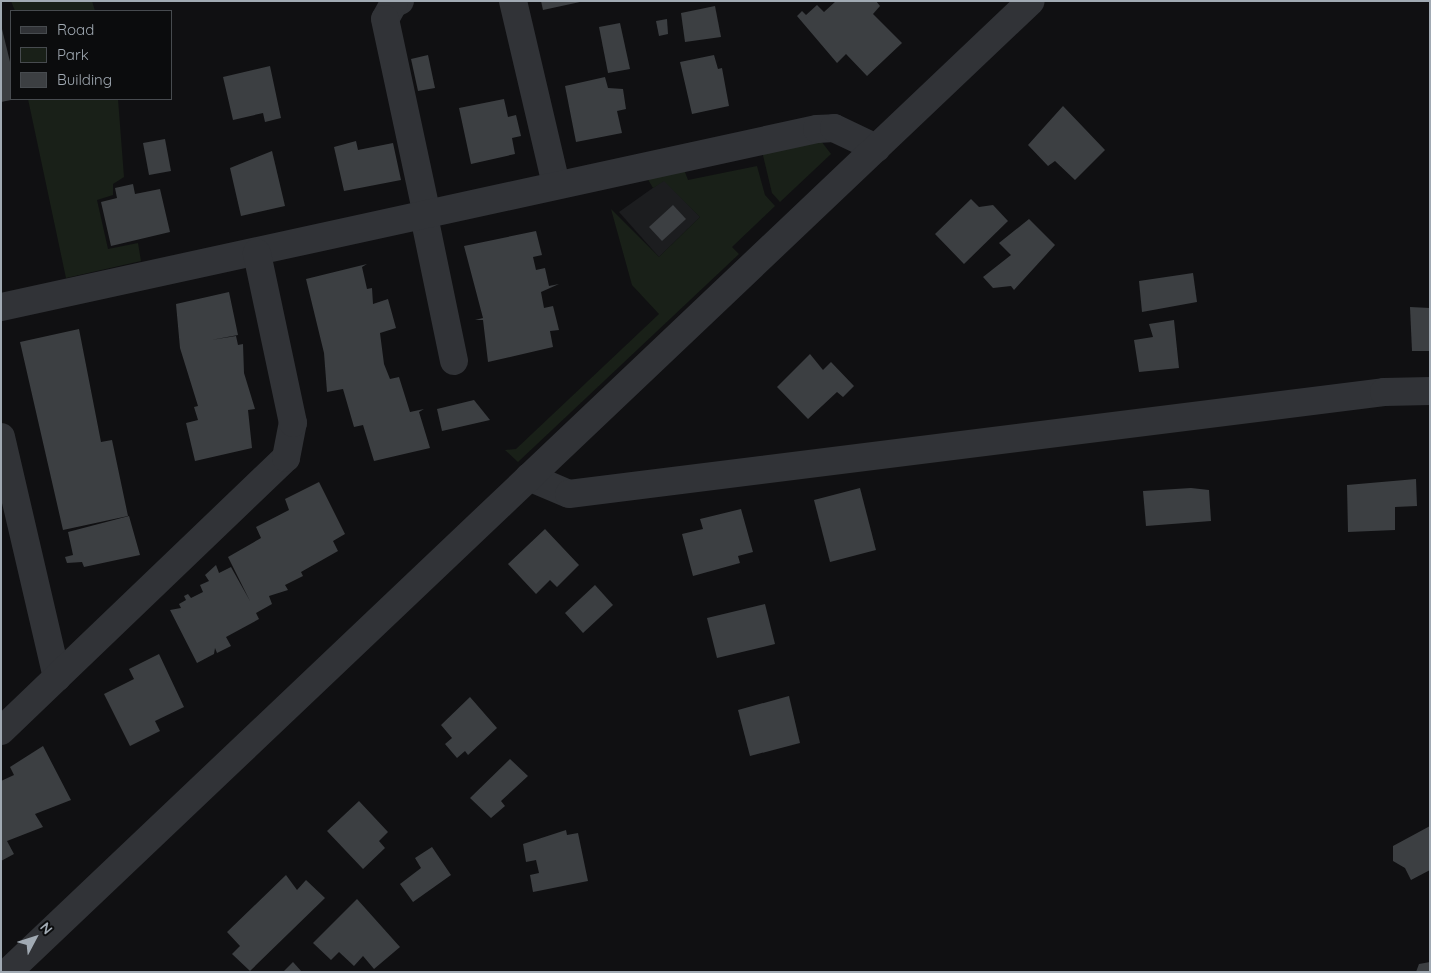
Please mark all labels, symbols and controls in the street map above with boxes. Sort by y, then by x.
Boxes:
legend [10,10,172,100]
text: Road [57,20,94,39]
text: Park [57,45,89,64]
text: Building [57,70,112,89]
north arrow [10,913,60,963]
text: N [36,919,57,938]

